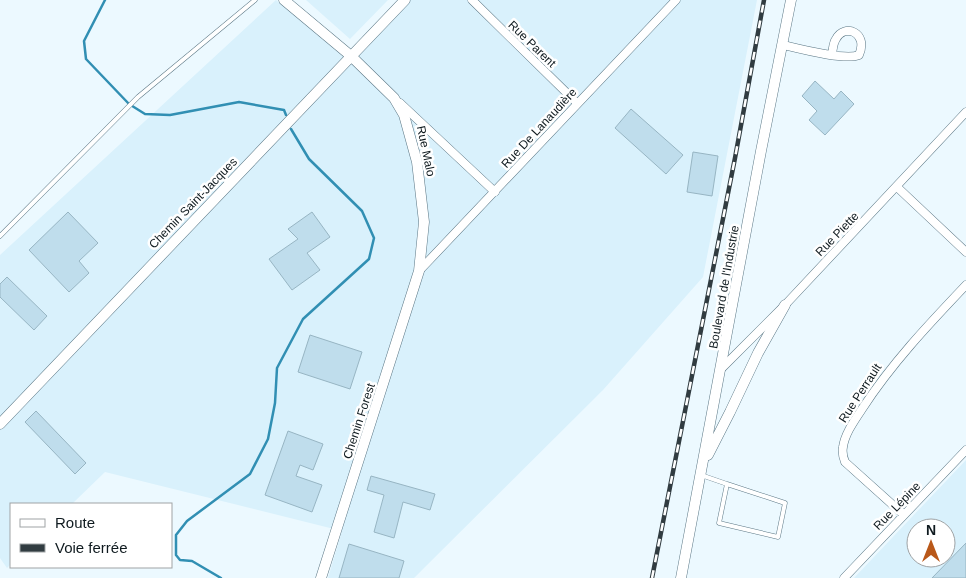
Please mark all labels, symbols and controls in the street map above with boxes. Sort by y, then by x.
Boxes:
street label: Rue Parent [505,18,559,71]
street label: Rue De Lanaudière [498,85,580,171]
street label: Rue Malo [414,124,438,178]
street label: Chemin Saint-Jacques [146,155,240,251]
street label: Rue Piette [812,209,862,259]
street label: Boulevard de l'Industrie [706,224,742,350]
street label: Rue Perrault [836,360,885,425]
street label: Chemin Forest [340,381,378,461]
street label: Rue Lépine [871,479,924,533]
legend [10,503,172,568]
text: Route [55,514,95,531]
north arrow [906,518,956,568]
text: N [926,522,936,538]
text: Voie ferrée [55,539,128,556]

